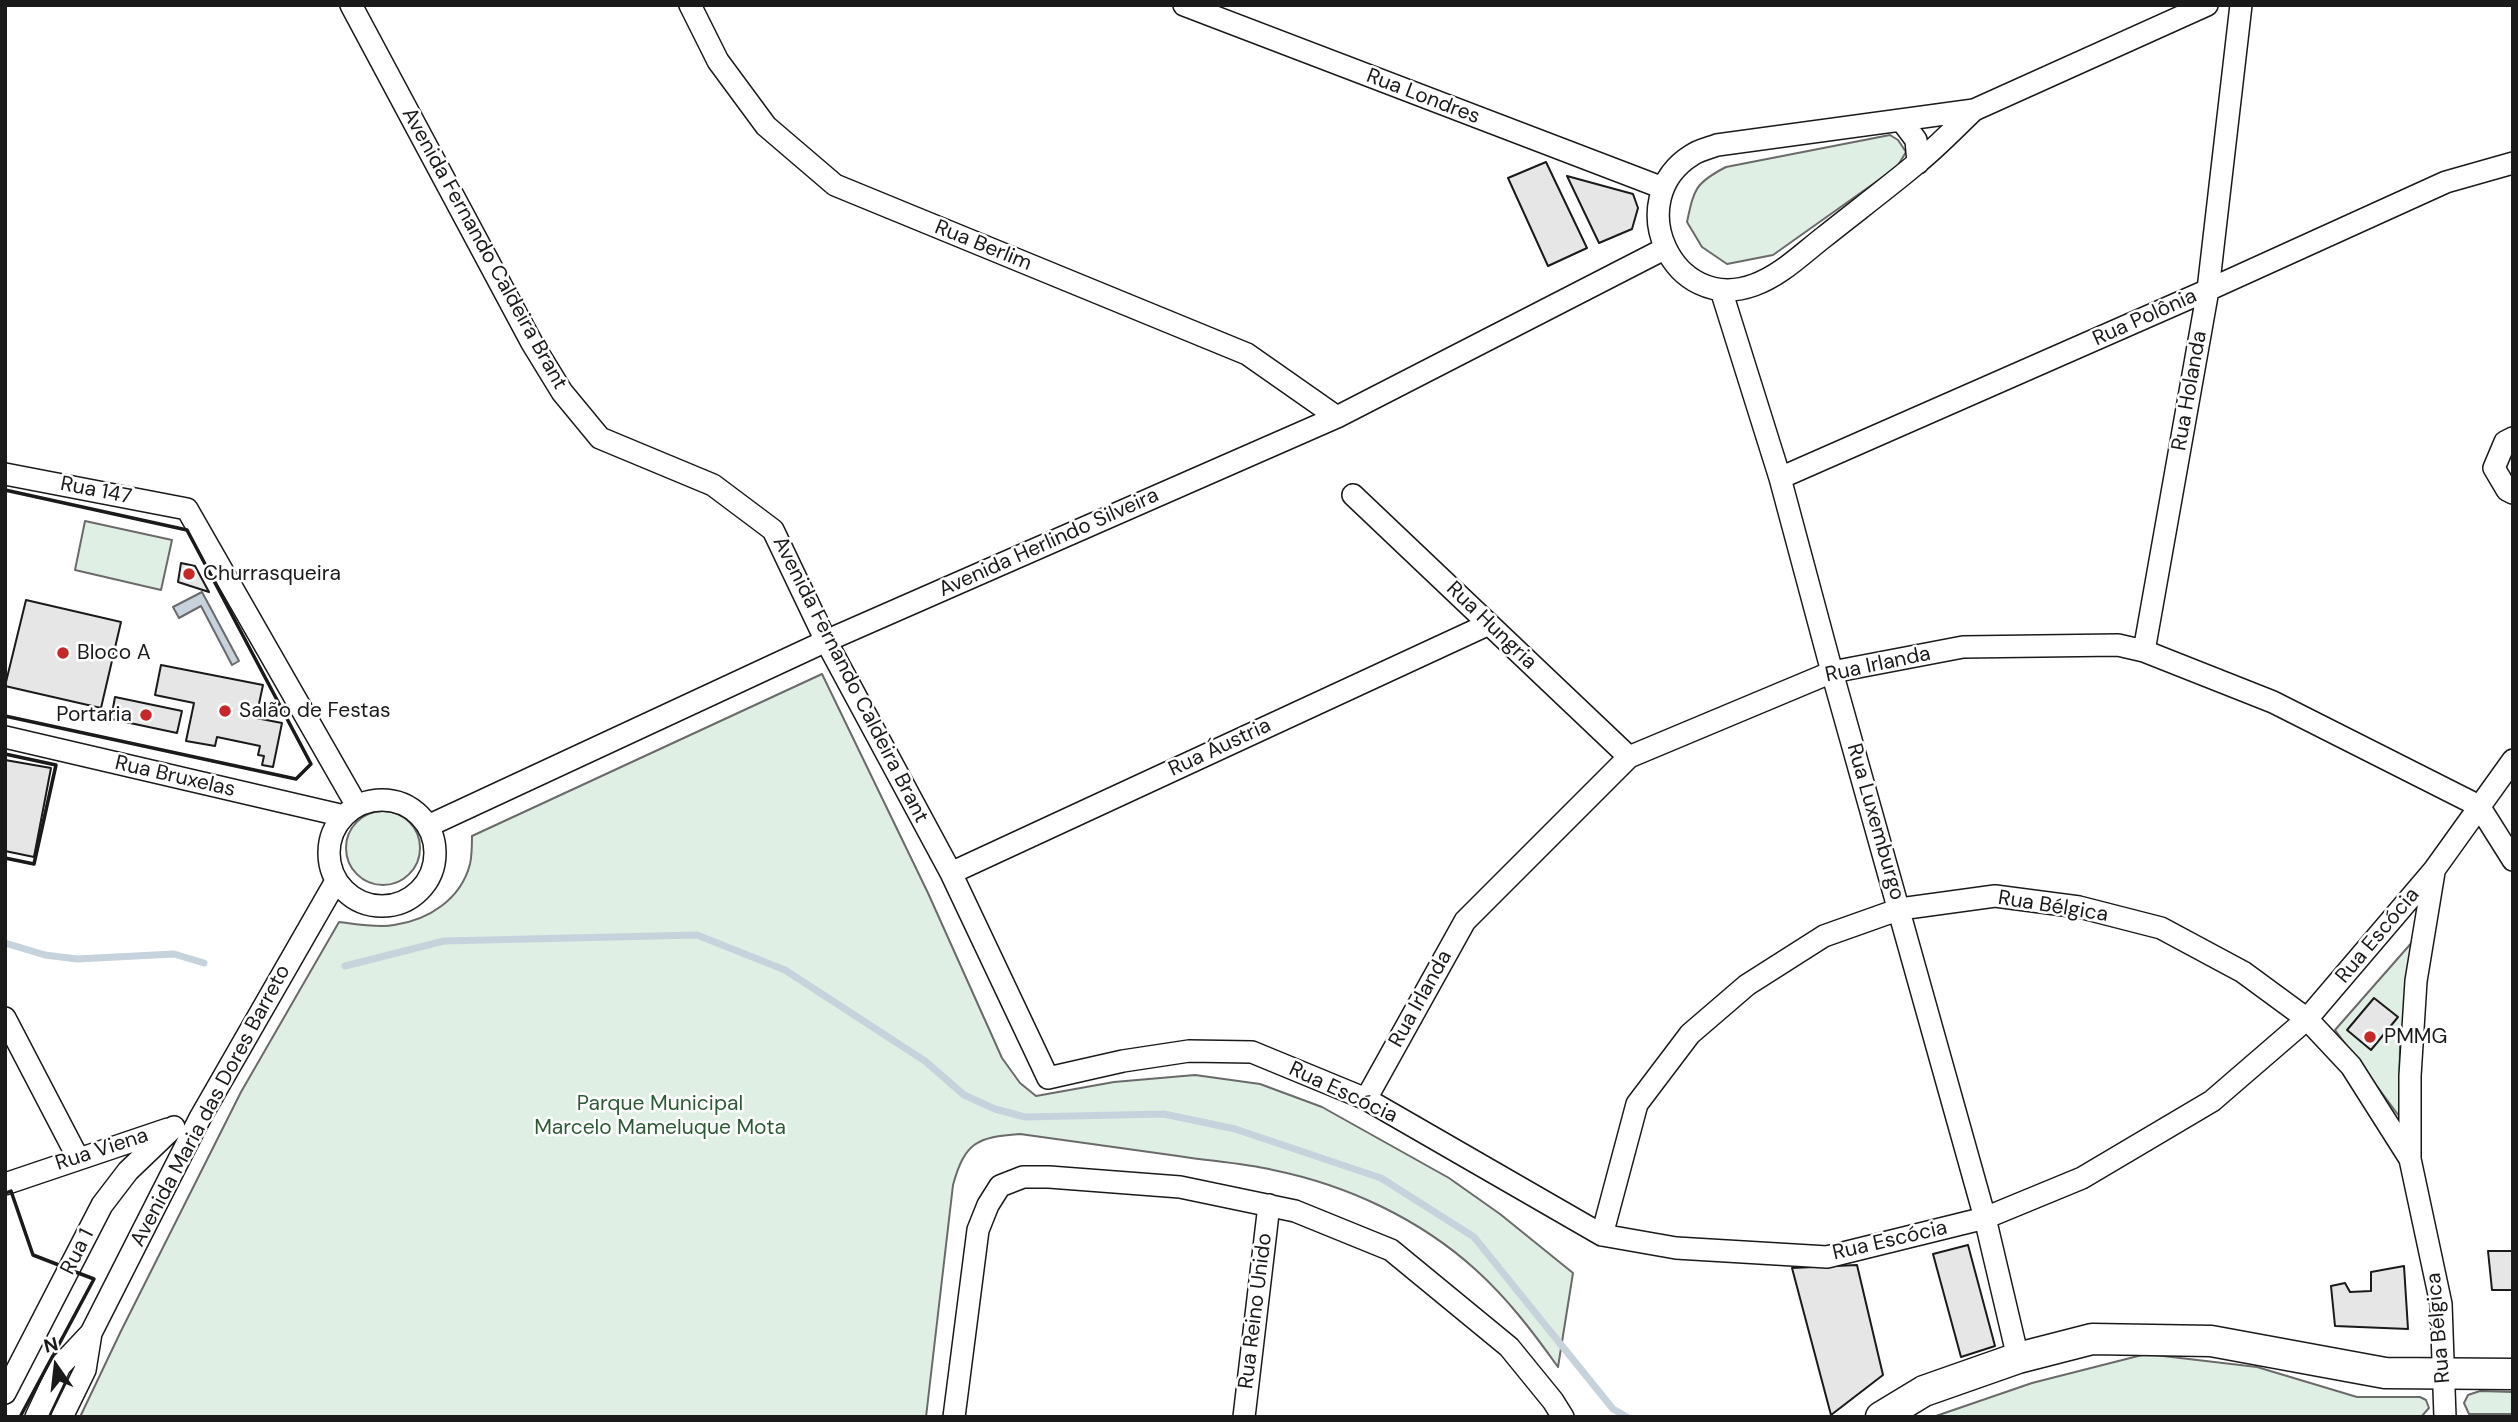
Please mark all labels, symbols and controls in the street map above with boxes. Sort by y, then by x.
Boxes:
street label: Rua Londres [1363,64,1483,130]
street label: Avenida Fernando Caldeira Brant [396,104,572,394]
street label: Rua Berlim [931,215,1035,277]
street label: Rua Polônia [2089,284,2201,352]
street label: Rua Holanda [2167,329,2213,453]
street label: Rua 147 [58,472,134,510]
street label: Avenida Herlindo Silveira [935,483,1163,603]
street label: Avenida Fernando Caldeira Brant [767,533,933,827]
place label: Churrasqueira [203,561,341,587]
marker: Churrasqueira [181,566,197,582]
street label: Rua Hungria [1441,577,1541,675]
place label: Bloco A [77,640,151,666]
street label: Rua Irlanda [1823,642,1933,688]
marker: Bloco A [55,645,71,661]
place label: Salão de Festas [239,698,390,724]
place label: Portaria [56,702,132,728]
marker: Salão de Festas [217,703,233,719]
marker: Portaria [138,707,154,723]
street label: Rua Áustria [1165,713,1275,783]
street label: Rua Luxemburgo [1841,741,1909,903]
street label: Rua Bruxelas [112,751,238,803]
street label: Rua Escócia [2331,883,2425,989]
street label: Rua Bélgica [1996,886,2110,928]
street label: Rua Irlanda [1384,946,1458,1052]
street label: Avenida Maria das Dores Barreto [126,961,296,1251]
place label: PMMG [2384,1024,2447,1050]
marker: PMMG [2362,1029,2378,1045]
street label: Rua Escócia [1285,1057,1401,1129]
park label: Parque Municipal Marcelo Mameluque Mota [534,1091,786,1141]
street label: Rua Viena [52,1123,152,1177]
street label: Rua Escócia [1830,1216,1950,1266]
street label: Rua 1 [56,1225,100,1279]
street label: Rua Reino Unido [1234,1232,1278,1390]
street label: Rua Bélgica [2422,1272,2456,1384]
north arrow [21,1331,91,1401]
text: N [41,1331,61,1359]

